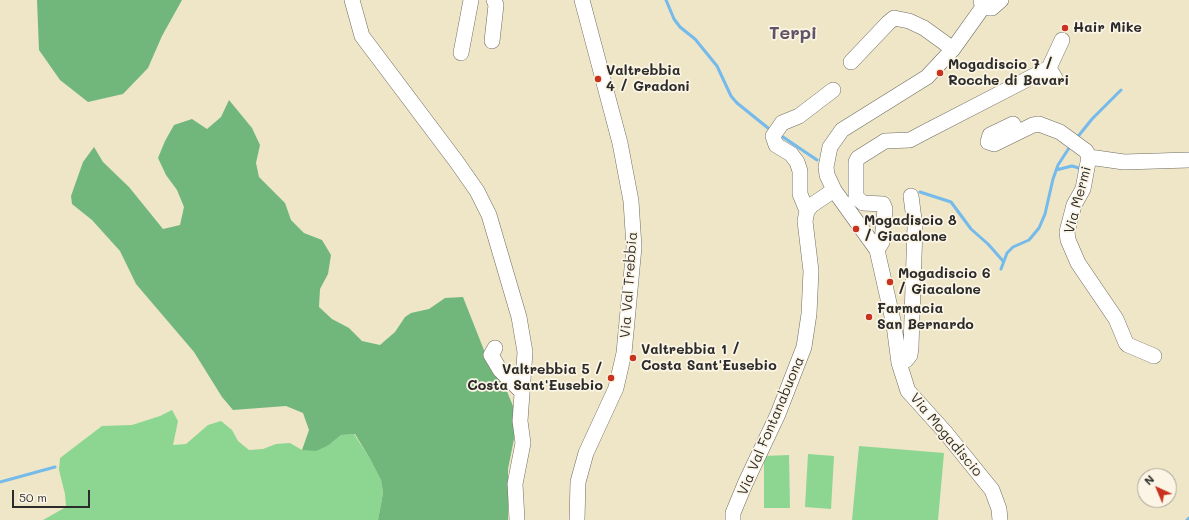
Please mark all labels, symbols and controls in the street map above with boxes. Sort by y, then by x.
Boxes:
place label: Hair Mike [1073,20,1142,36]
district label: Terpi [769,22,817,44]
marker: Hair Mike [1060,23,1070,33]
place label: Mogadiscio 7 / Rocche di Bavari [948,57,1069,90]
place label: Valtrebbia 4 / Gradoni [606,63,690,96]
marker: Mogadiscio 7 / Rocche di Bavari [935,68,945,78]
marker: Valtrebbia 4 / Gradoni [593,74,603,84]
street label: Via Mermi [1061,165,1095,235]
place label: Mogadiscio 8 / Giacalone [864,213,957,246]
marker: Mogadiscio 8 / Giacalone [851,224,861,234]
street label: Via Val Trebbia [617,231,641,339]
place label: Mogadiscio 6 / Giacalone [898,266,991,298]
marker: Mogadiscio 6 / Giacalone [885,277,895,287]
place label: Farmacia San Bernardo [877,301,974,334]
marker: Farmacia San Bernardo [864,312,874,322]
place label: Valtrebbia 1 / Costa Sant'Eusebio [641,342,777,374]
marker: Valtrebbia 1 / Costa Sant'Eusebio [628,353,638,363]
street label: Via Val Fontanabuona [734,354,808,498]
place label: Valtrebbia 5 / Costa Sant'Eusebio [467,362,603,394]
marker: Valtrebbia 5 / Costa Sant'Eusebio [606,373,616,383]
street label: Via Mogadiscio [906,390,986,480]
north arrow [1137,468,1177,508]
text: N [1141,471,1157,488]
scale bar [14,482,92,508]
text: 50 m [19,489,47,505]

